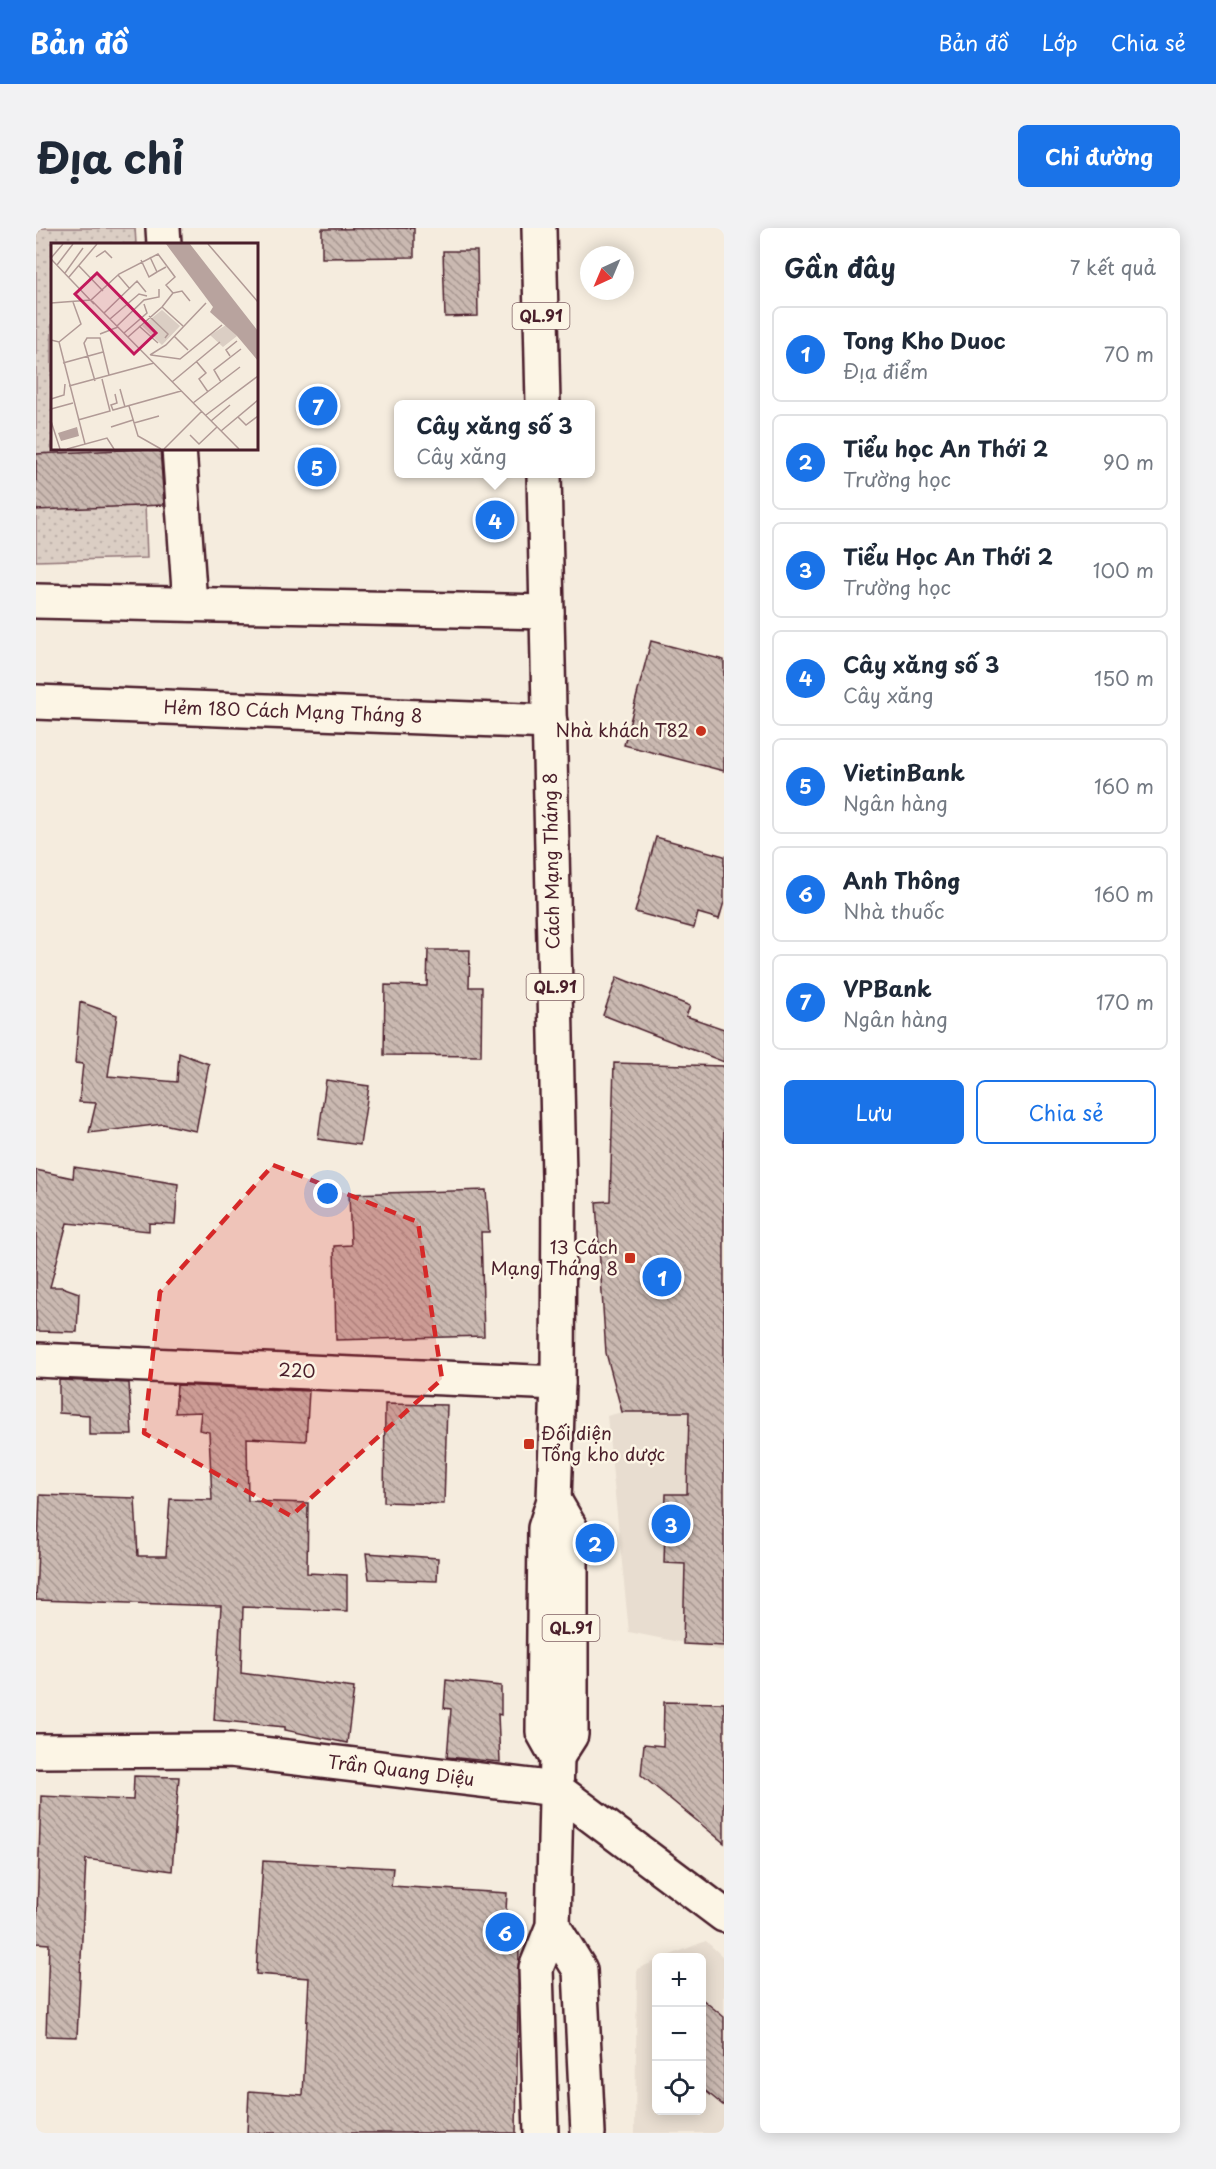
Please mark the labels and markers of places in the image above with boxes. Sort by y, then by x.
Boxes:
pin: 7 [298,384,338,429]
pin: 5 [298,444,336,490]
pin: 4 [476,498,514,542]
place label: Nhà khách T82 [555,716,689,743]
marker: Nhà khách T82 [694,724,708,738]
place label: 13 Cách Mạng Tháng 8 [491,1233,618,1281]
marker: 13 Cách Mạng Tháng 8 [623,1251,637,1265]
pin: 1 [642,1254,682,1300]
place label: Đối diện Tổng kho dược [541,1419,665,1467]
marker: Đối diện Tổng kho dược [522,1437,536,1451]
pin: 3 [652,1502,690,1546]
pin: 2 [576,1520,614,1566]
pin: 6 [486,1910,524,1954]

